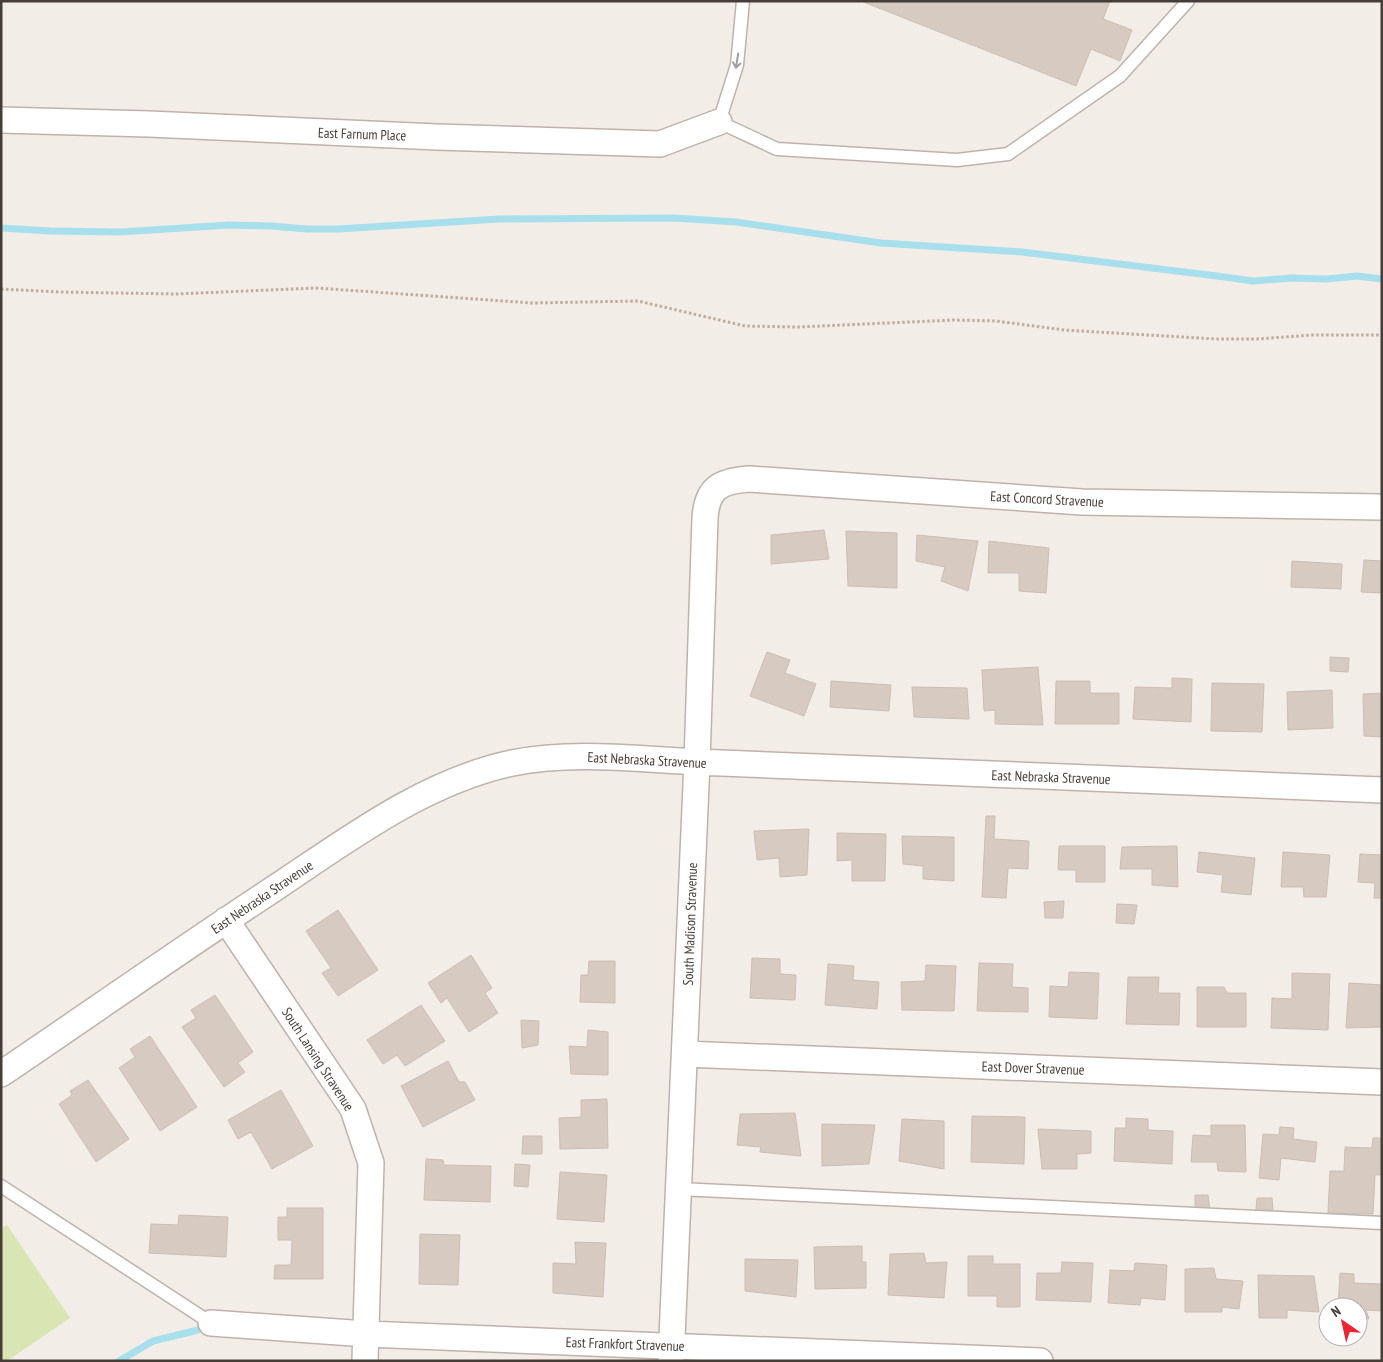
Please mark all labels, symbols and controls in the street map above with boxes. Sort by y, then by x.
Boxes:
one-way arrow [732,53,742,69]
street label: East Farnum Place [318,123,407,145]
street label: East Concord Stravenue [990,487,1104,511]
street label: East Nebraska Stravenue [587,748,707,772]
street label: East Nebraska Stravenue [991,766,1111,788]
street label: East Nebraska Stravenue [208,856,317,938]
street label: South Madison Stravenue [679,862,701,986]
street label: South Lansing Stravenue [278,1004,358,1114]
street label: East Dover Stravenue [981,1057,1085,1079]
north arrow [1318,1297,1368,1347]
text: N [1328,1302,1344,1321]
street label: East Frankfort Stravenue [565,1333,685,1355]

